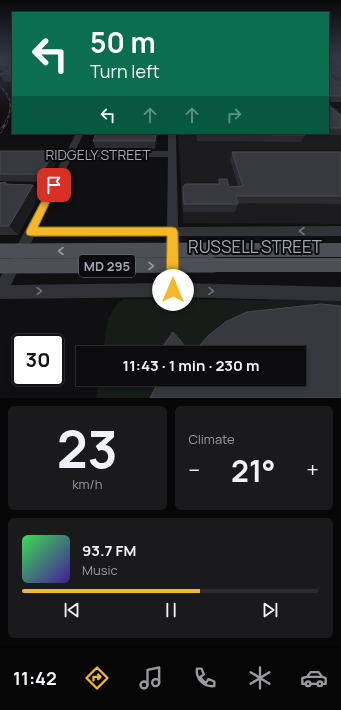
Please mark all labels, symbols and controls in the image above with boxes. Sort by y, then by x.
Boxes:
text: 50 m [90,23,156,61]
icon: left [24,28,76,80]
text: Turn left [90,59,160,83]
icon: left [97,104,119,126]
icon: ahead [139,104,161,126]
icon: ahead [181,104,203,126]
icon: right [223,104,245,126]
street label: RIDGELY STREET [45,145,151,164]
pin [37,168,71,202]
icon: arrive [43,174,65,196]
one-way arrow [299,227,305,235]
street label: RUSSELL STREET [188,235,322,258]
one-way arrow [58,247,64,255]
road number: MD 295 [79,255,135,277]
one-way arrow [148,261,154,270]
position arrow [152,269,194,311]
one-way arrow [208,286,214,295]
one-way arrow [36,287,42,295]
speed limit sign: 30 [12,334,64,386]
text: 11:43 · 1 min · 230 m [123,355,259,376]
text: 23 [57,413,118,484]
text: Climate [189,430,235,448]
text: 21° [231,450,276,491]
text: − [189,455,200,485]
text: + [306,455,319,485]
text: km/h [72,475,102,493]
text: 93.7 FM [82,540,136,561]
text: Music [82,561,118,579]
icon: previous [61,599,83,621]
icon: pause [160,599,182,621]
icon: next [259,599,281,621]
icon: directions [83,664,111,692]
icon: music [137,664,165,692]
icon: phone [191,664,219,692]
icon: climate [246,664,274,692]
icon: car [300,664,328,692]
text: 11:42 [13,666,57,690]

